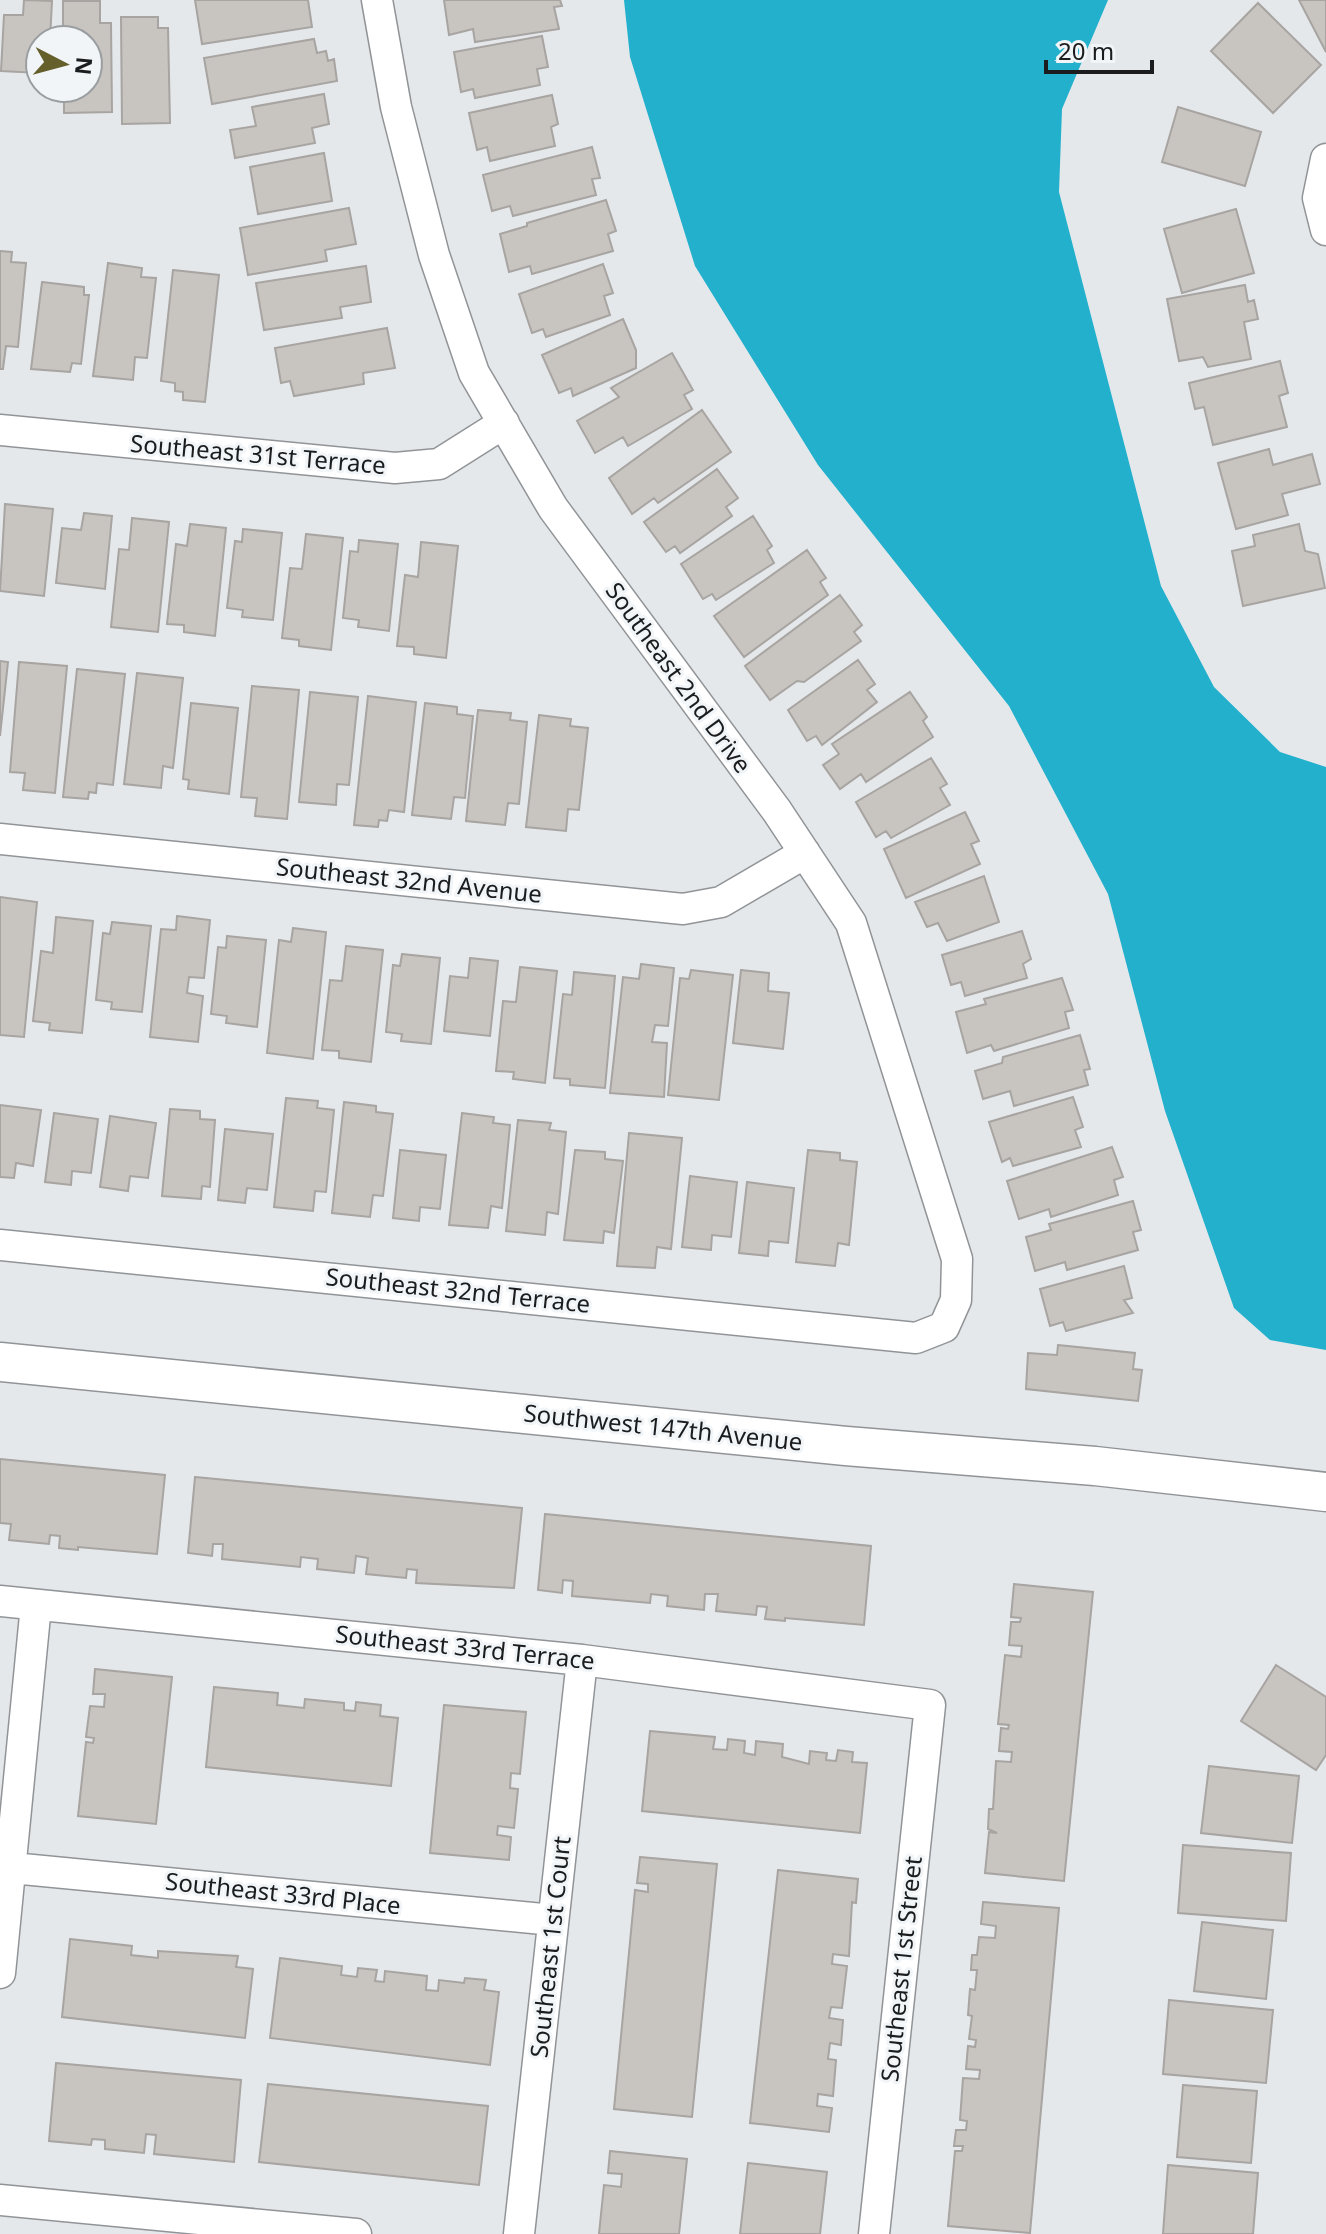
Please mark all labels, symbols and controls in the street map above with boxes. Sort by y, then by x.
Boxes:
north arrow [24,24,104,104]
scale bar [1046,24,1152,74]
text: 20 m [1058,34,1114,67]
text: N [69,56,101,77]
street label: Southeast 31st Terrace [129,426,387,481]
street label: Southeast 2nd Drive [599,575,760,779]
street label: Southeast 32nd Avenue [275,849,544,910]
street label: Southeast 32nd Terrace [324,1259,592,1320]
street label: Southwest 147th Avenue [522,1395,804,1458]
street label: Southeast 33rd Terrace [334,1616,596,1677]
street label: Southeast 1st Court [521,1834,578,2059]
street label: Southeast 1st Street [872,1854,929,2083]
street label: Southeast 33rd Place [164,1864,403,1921]

